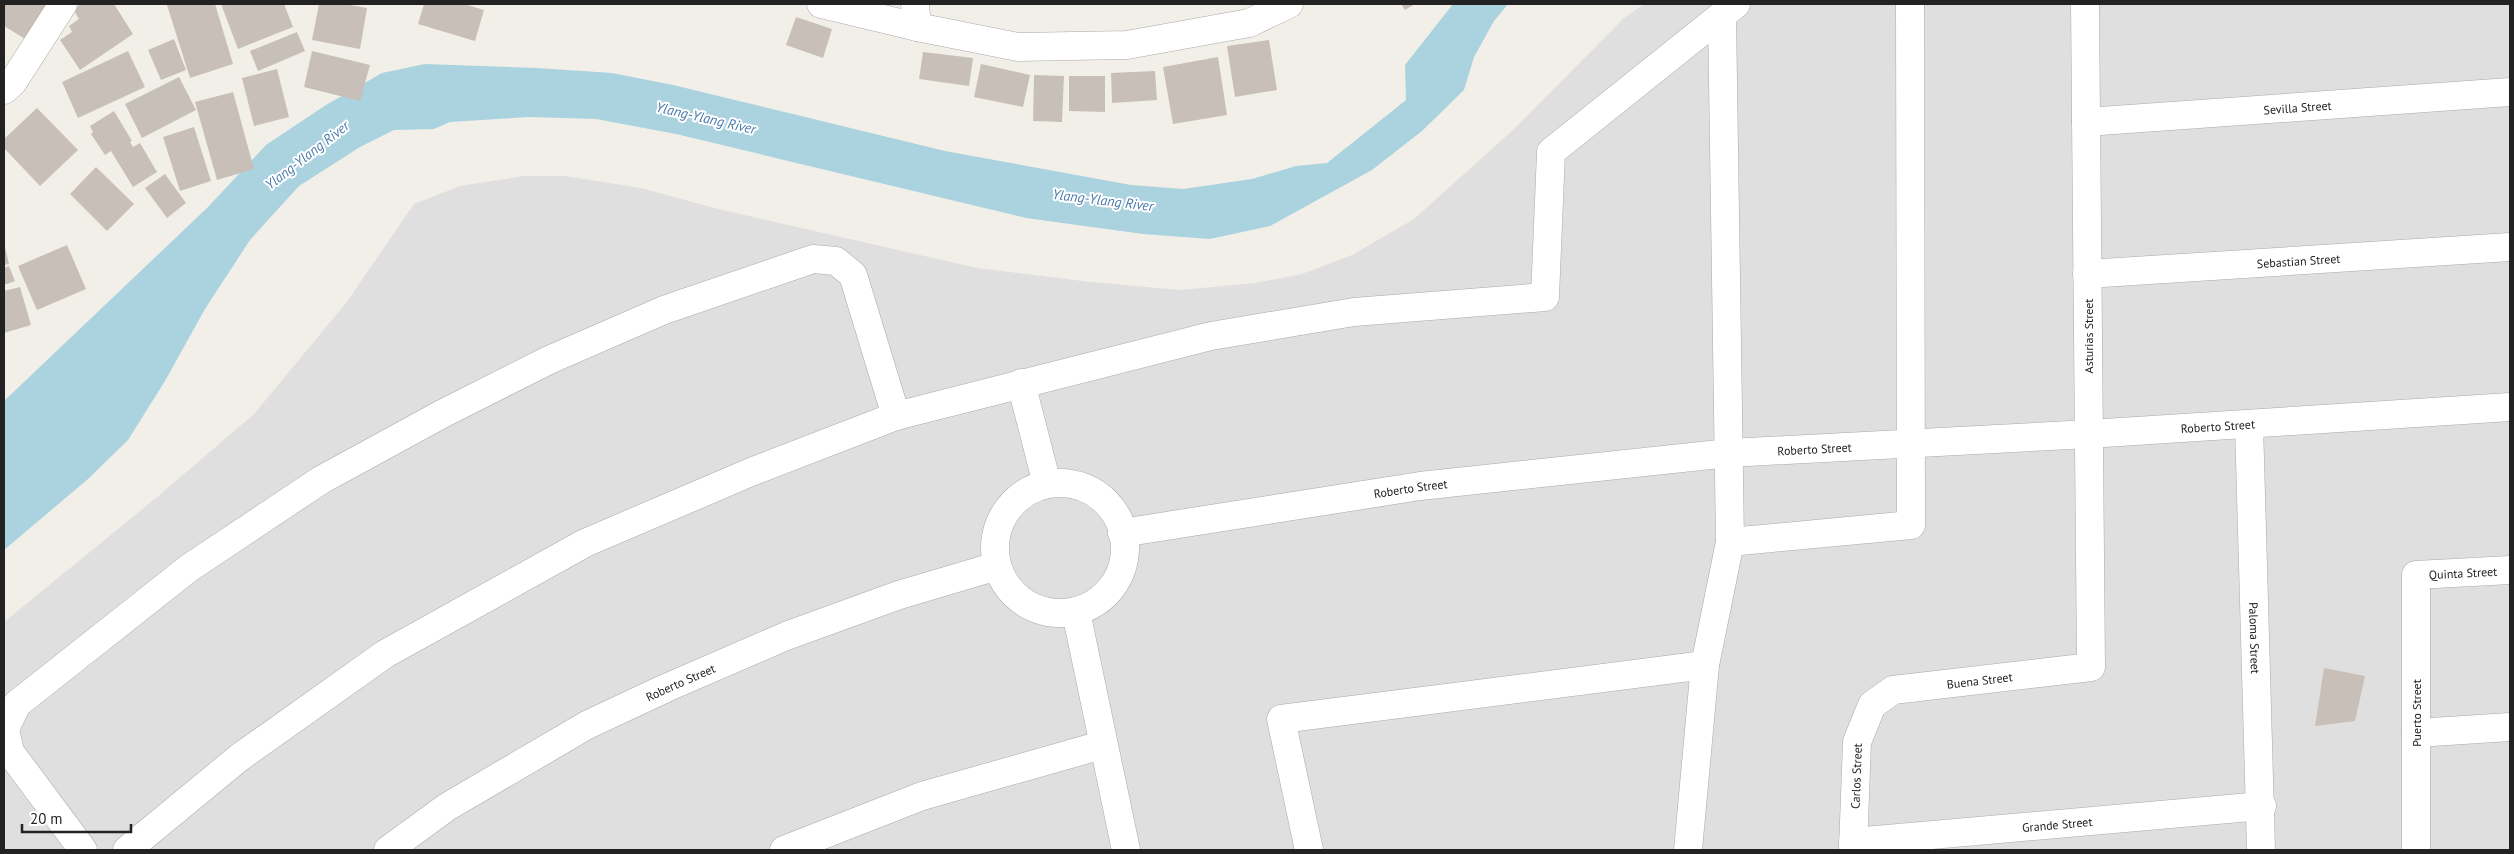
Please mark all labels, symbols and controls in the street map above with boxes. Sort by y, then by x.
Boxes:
street label: Sevilla Street [2263,97,2332,117]
water label: Ylang-Ylang River [654,98,759,139]
water label: Ylang-Ylang River [261,116,354,193]
water label: Ylang-Ylang River [1051,185,1156,215]
street label: Sebastian Street [2256,250,2341,271]
street label: Asturias Street [2081,299,2096,373]
street label: Roberto Street [2180,416,2255,436]
street label: Roberto Street [1777,439,1852,458]
street label: Roberto Street [1373,476,1448,501]
street label: Quinta Street [2428,563,2498,582]
street label: Paloma Street [2247,602,2264,674]
street label: Roberto Street [643,660,717,704]
street label: Buena Street [1946,669,2013,691]
street label: Puerto Street [2409,679,2424,747]
street label: Carlos Street [1847,743,1864,809]
scale bar [22,802,131,834]
text: 20 m [30,809,63,828]
street label: Grande Street [2021,813,2093,835]

